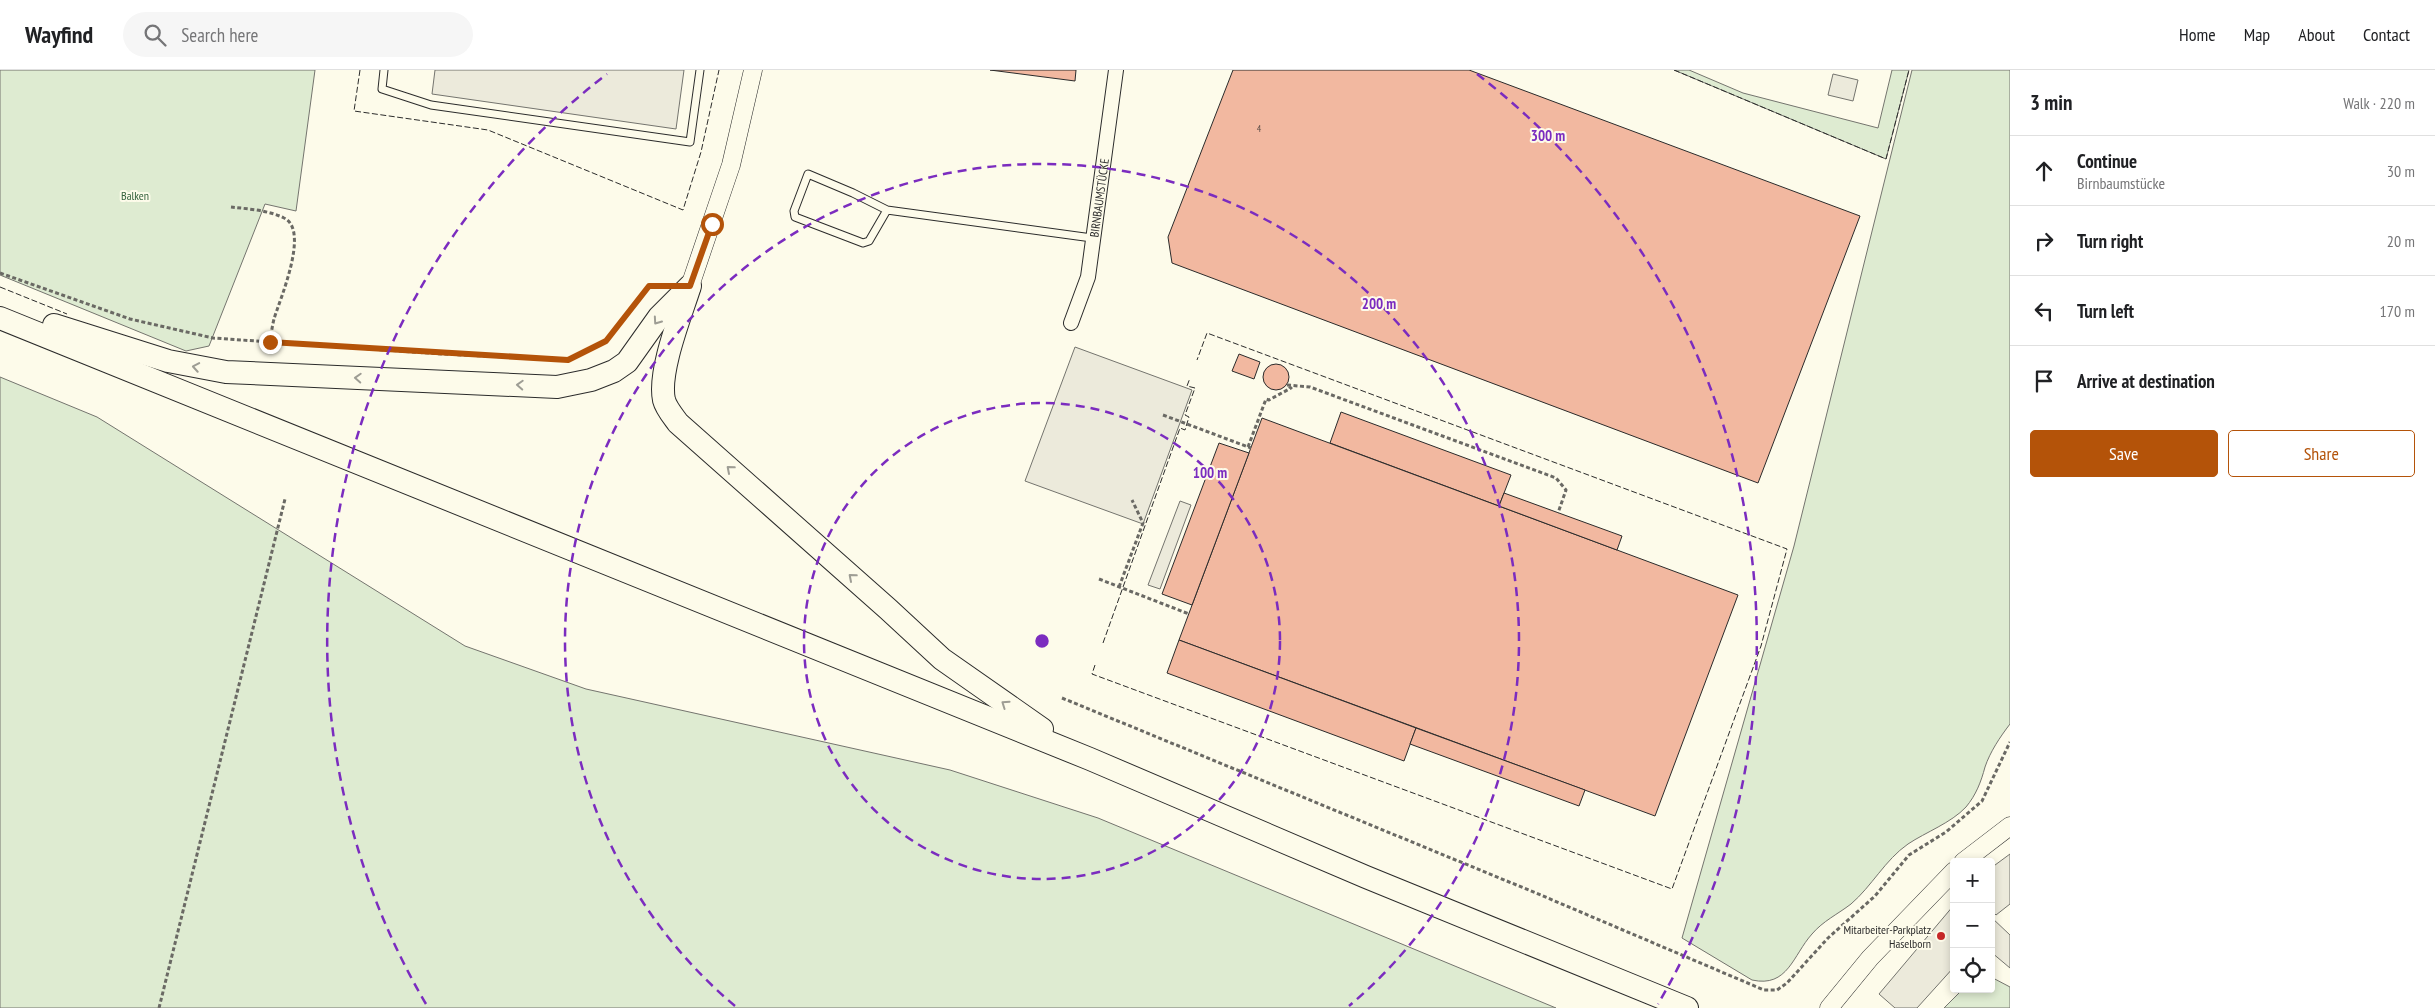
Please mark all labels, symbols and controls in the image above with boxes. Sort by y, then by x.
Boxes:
search box [123,12,473,57]
text: Wayfind [25,19,93,50]
icon: search [141,21,169,49]
text: Search here [181,23,258,47]
text: Home [2179,23,2216,46]
text: Map [2244,23,2270,46]
text: About [2298,23,2335,46]
text: Contact [2363,23,2410,46]
text: 3 min [2030,89,2072,116]
text: Walk · 220 m [2343,93,2415,113]
house number: 4 [1257,122,1262,135]
text: 300 m [1531,126,1565,145]
text: Continue [2077,149,2137,173]
street label: BIRNBAUMSTÜCKE [1086,157,1111,238]
icon: ahead [2030,157,2058,185]
text: 30 m [2387,161,2415,181]
text: Birnbaumstücke [2077,173,2165,193]
park label: Balken [121,188,149,203]
route start [701,213,724,236]
icon: right [2030,227,2058,255]
text: Turn right [2077,229,2143,253]
text: 20 m [2387,231,2415,251]
text: 200 m [1362,294,1396,313]
icon: left [2030,297,2058,325]
text: Turn left [2077,299,2134,323]
text: 170 m [2380,301,2415,321]
one-way arrow [654,315,662,324]
route end [259,331,282,354]
one-way arrow [191,362,200,372]
icon: arrive [2030,367,2058,395]
text: Arrive at destination [2077,369,2215,393]
one-way arrow [353,373,361,384]
one-way arrow [516,380,524,391]
button: Save [2030,430,2218,477]
button: Share [2228,430,2415,477]
text: 100 m [1193,463,1227,482]
one-way arrow [727,466,736,475]
one-way arrow [848,573,857,582]
centre of rings [1033,632,1051,650]
one-way arrow [1001,701,1011,710]
map controls [1950,858,1995,993]
button: + [1950,858,1995,903]
button: − [1950,903,1995,948]
place label: Mitarbeiter-Parkplatz Haselborn [1843,922,1931,951]
marker: Mitarbeiter-Parkplatz Haselborn [1935,930,1947,942]
button: locate [1950,948,1995,993]

